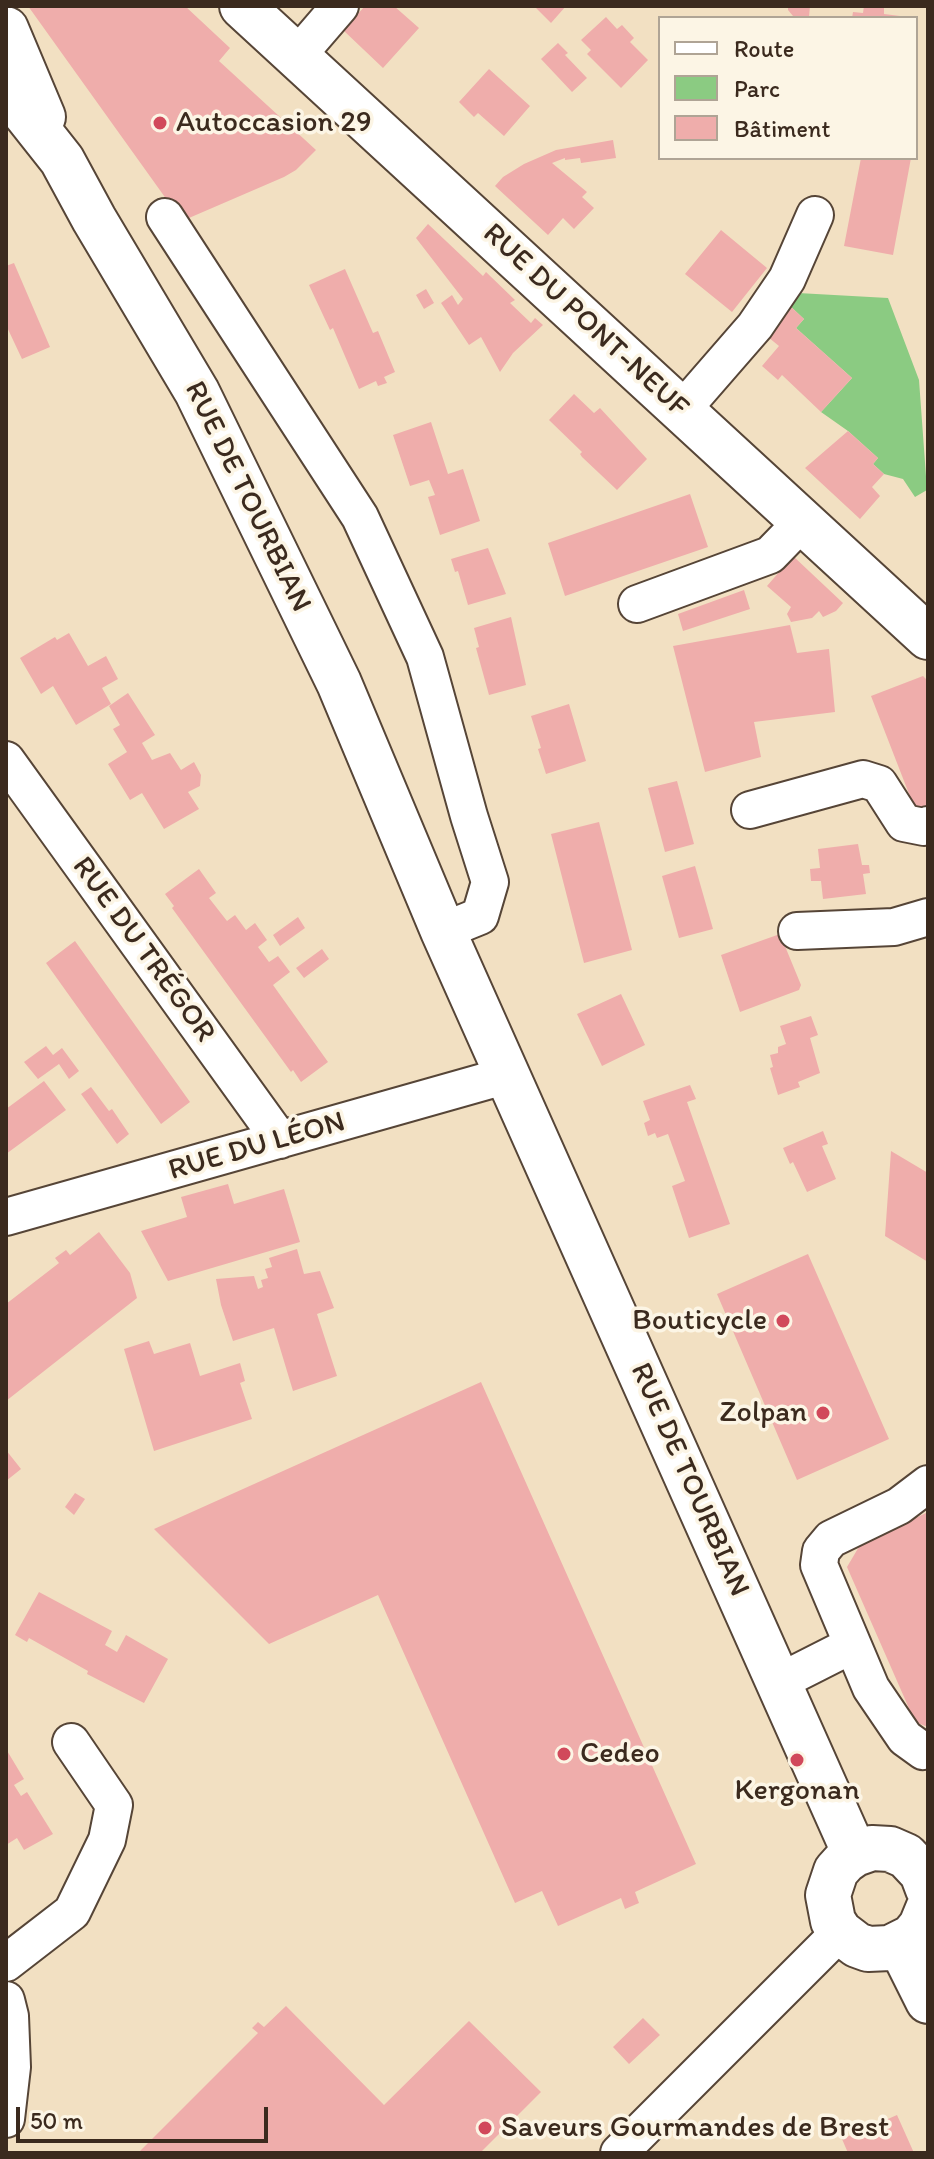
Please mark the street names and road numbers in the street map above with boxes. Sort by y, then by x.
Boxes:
street label: RUE DU PONT-NEUF [475,216,695,426]
street label: RUE DE TOURBIAN [176,376,318,618]
street label: RUE DU TRÉGOR [64,850,222,1050]
street label: RUE DU LÉON [165,1105,349,1189]
street label: RUE DE TOURBIAN [621,1358,757,1602]

